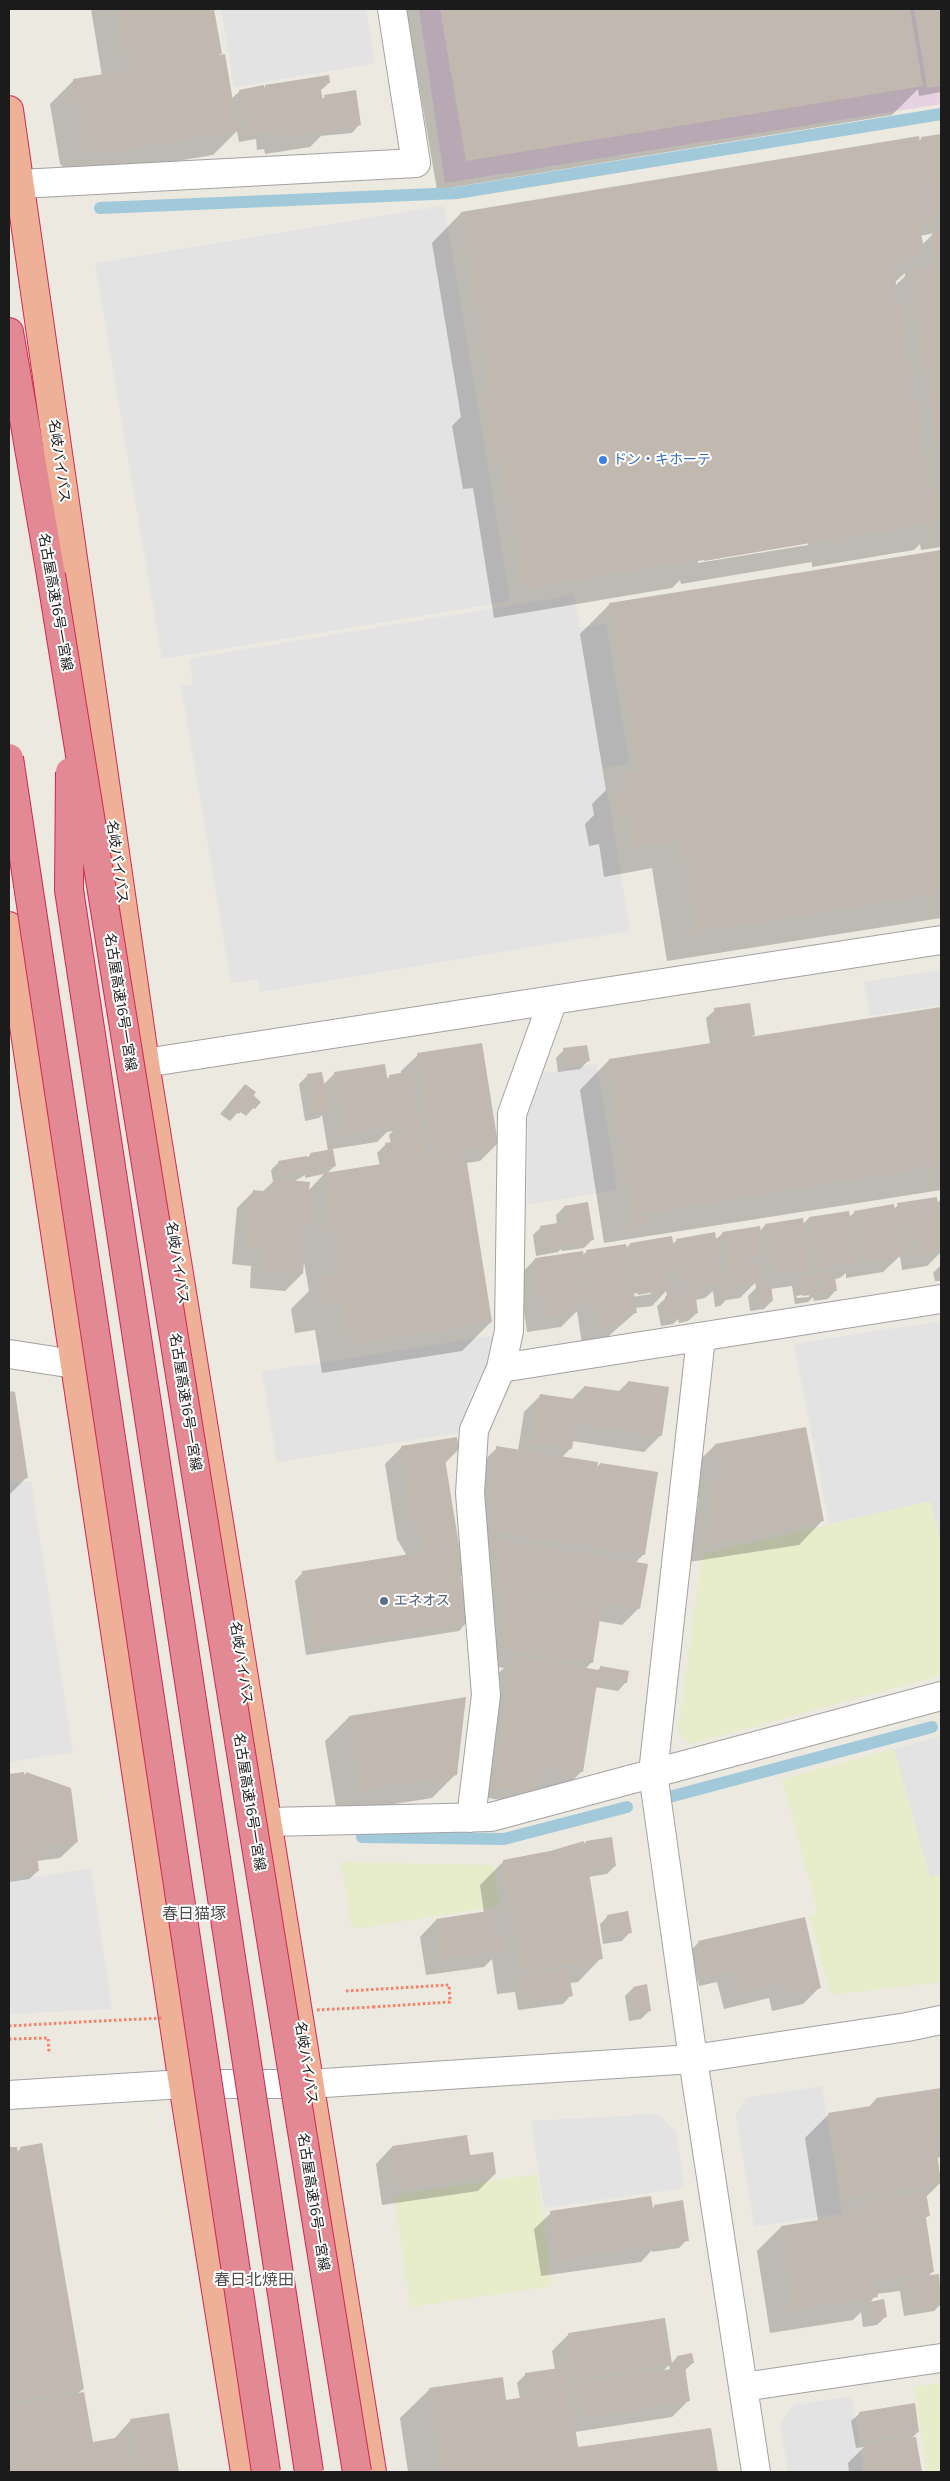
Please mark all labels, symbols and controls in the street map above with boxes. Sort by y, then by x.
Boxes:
street label: 名岐バイパス [45,418,73,504]
place label: ドン・キホーテ [613,452,711,468]
marker: ドン・キホーテ [597,454,609,466]
street label: 名古屋高速16号一宮線 [35,532,75,672]
street label: 名岐バイパス [103,819,131,905]
street label: 名古屋高速16号一宮線 [101,932,139,1072]
street label: 名岐バイパス [162,1220,192,1306]
street label: 名古屋高速16号一宮線 [166,1332,204,1472]
place label: エネオス [394,1593,450,1609]
marker: エネオス [378,1595,390,1607]
street label: 名岐バイパス [226,1620,256,1706]
street label: 名古屋高速16号一宮線 [230,1732,268,1872]
district label: 春日猫塚 [162,1904,226,1924]
street label: 名岐バイパス [291,2020,321,2106]
street label: 名古屋高速16号一宮線 [294,2132,332,2272]
district label: 春日北焼田 [214,2270,294,2290]

